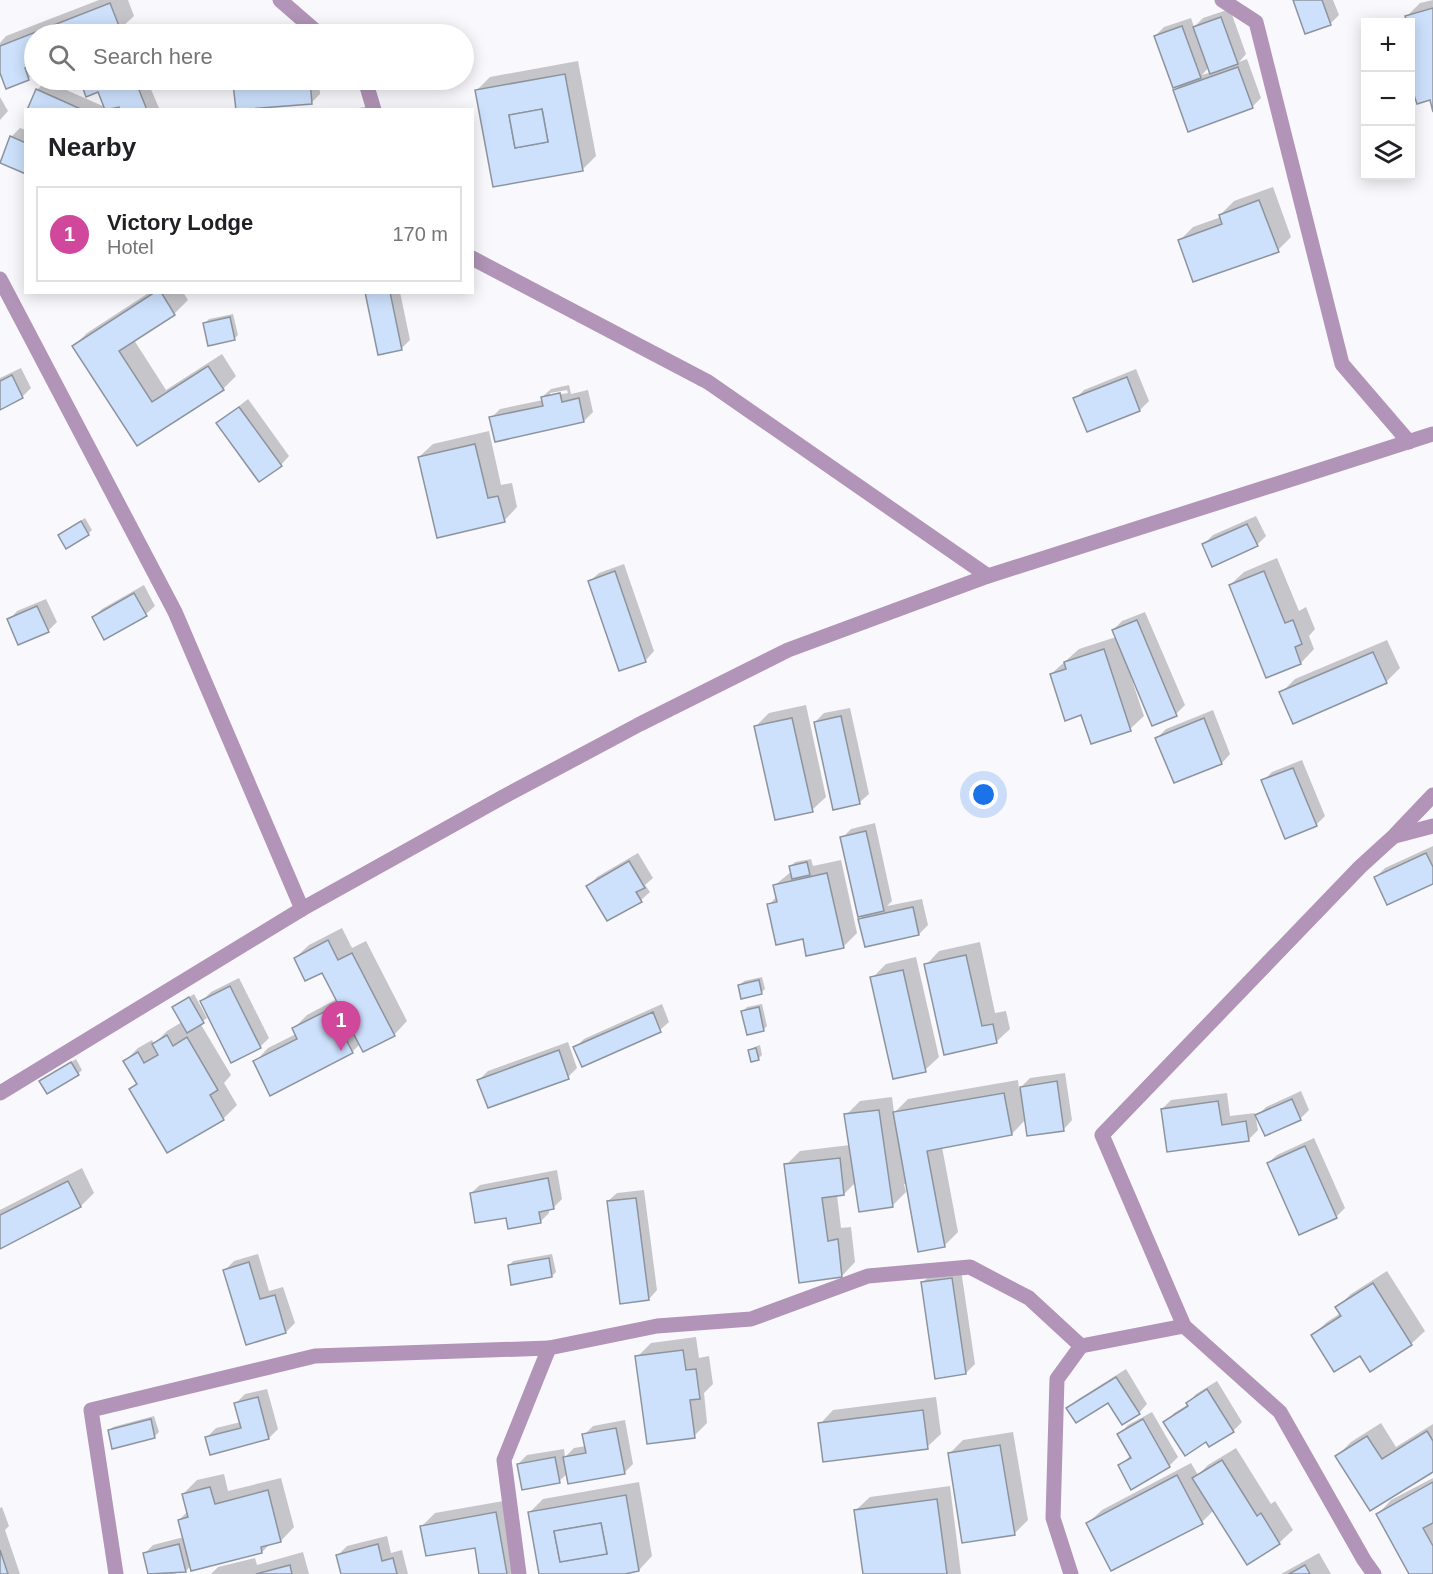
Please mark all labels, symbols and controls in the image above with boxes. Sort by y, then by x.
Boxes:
map controls [1361,18,1415,180]
button: + [1361,18,1415,72]
search box [24,24,474,90]
icon: search [45,41,78,74]
text: Search here [93,44,213,69]
button: − [1361,72,1415,126]
button: layers [1361,126,1415,180]
text: Nearby [48,132,136,162]
text: Victory Lodge [107,210,253,235]
text: 1 [64,223,75,245]
text: 170 m [392,223,448,245]
text: Hotel [107,236,154,258]
your location [969,780,998,809]
pin: 1 [322,1002,360,1051]

